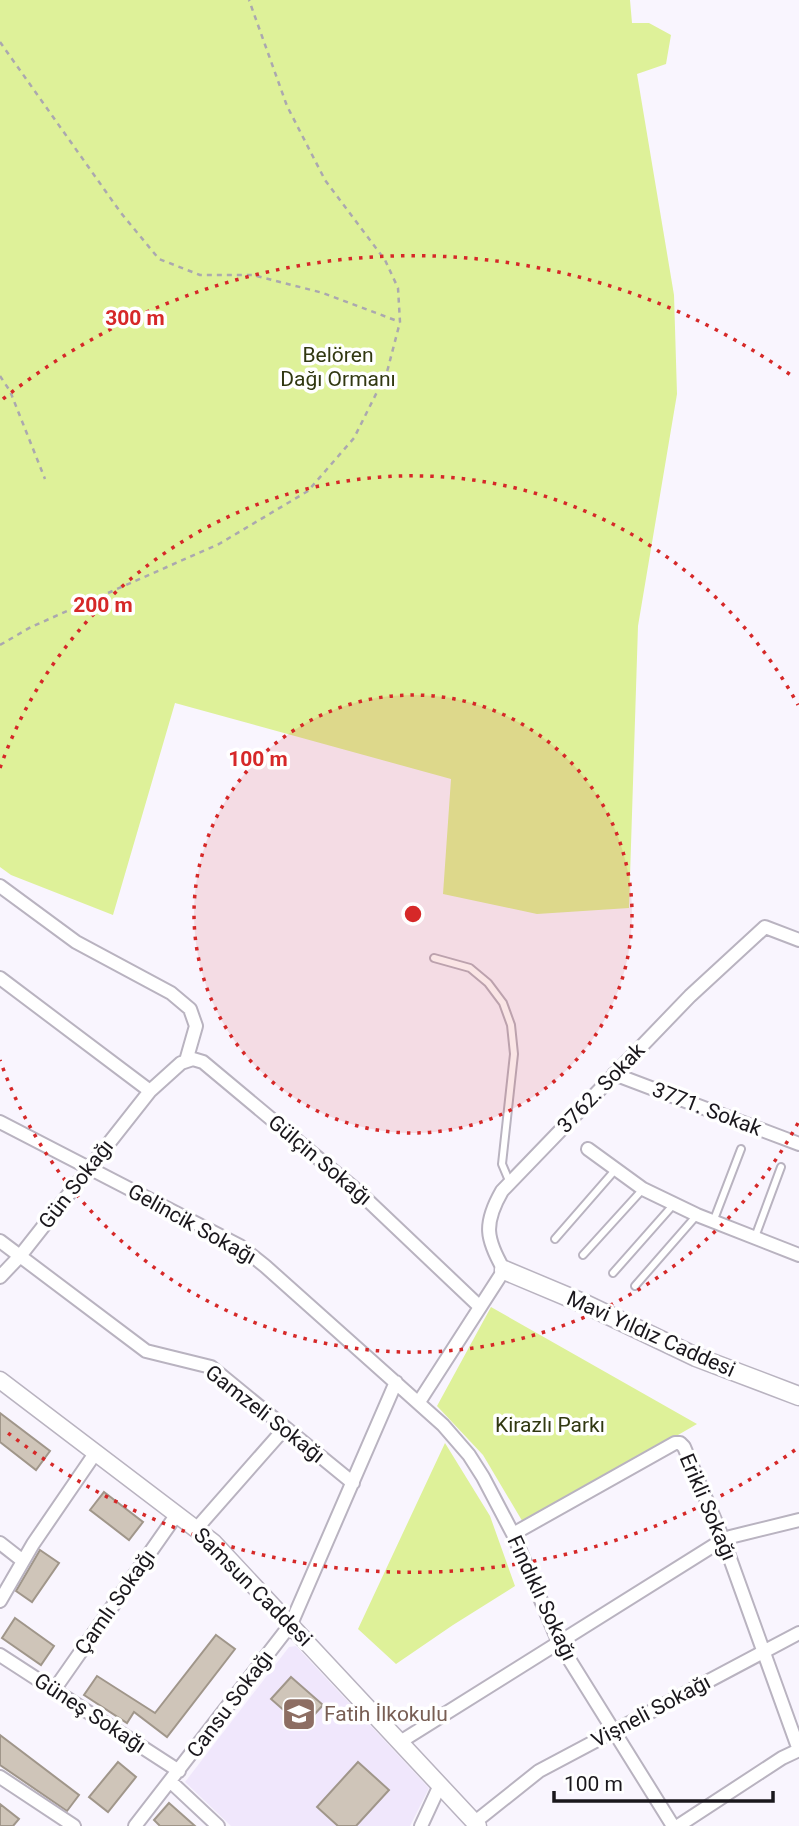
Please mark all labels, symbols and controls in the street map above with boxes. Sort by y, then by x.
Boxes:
text: 300 m [105,306,165,330]
park label: Belören Dağı Ormanı [280,343,396,391]
text: 200 m [73,593,133,617]
text: 100 m [228,747,288,771]
centre of rings [401,902,425,926]
street label: 3762. Sokak [552,1038,650,1138]
street label: 3771. Sokak [649,1077,765,1141]
street label: Gülçin Sokağı [263,1110,377,1210]
street label: Gün Sokağı [34,1135,118,1233]
street label: Gelincik Sokağı [124,1179,260,1269]
street label: Mavi Yıldız Caddesi [563,1286,739,1382]
street label: Gamzeli Sokağı [201,1360,329,1468]
park label: Kirazlı Parkı [495,1413,605,1437]
street label: Erikli Sokağı [675,1450,741,1564]
street label: Samsun Caddesi [189,1523,317,1651]
street label: Fındıklı Sokağı [503,1532,581,1664]
street label: Çamlı Sokağı [70,1545,160,1659]
street label: Cansu Sokağı [182,1646,278,1762]
street label: Güneş Sokağı [30,1668,150,1758]
street label: Vişneli Sokağı [588,1670,714,1752]
school or university icon: Fatih İlkokulu [280,1695,318,1733]
place label: Fatih İlkokulu [324,1702,448,1726]
scale bar [554,1759,773,1803]
text: 100 m [564,1772,623,1796]

